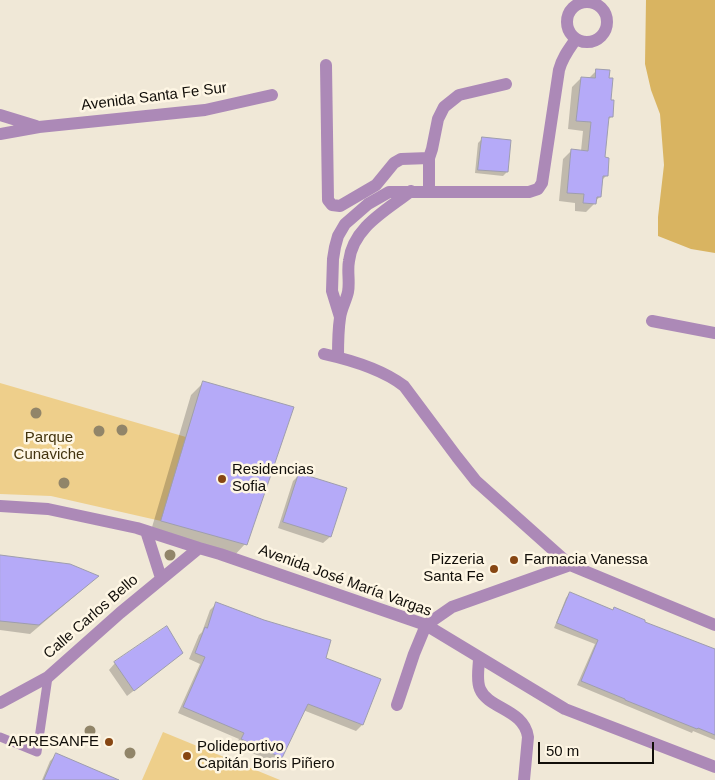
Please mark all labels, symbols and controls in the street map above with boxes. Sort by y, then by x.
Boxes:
street label: Avenida Santa Fe Sur [80,79,228,115]
park label: Parque Cunaviche [14,429,84,464]
place label: Residencias Sofia [232,461,314,496]
marker: Residencias Sofia [216,473,228,485]
street label: Avenida José María Vargas [256,541,434,621]
place label: Pizzeria Santa Fe [423,551,484,586]
place label: Farmacia Vanessa [524,551,648,569]
marker: Farmacia Vanessa [508,554,520,566]
marker: Pizzeria Santa Fe [488,563,500,575]
street label: Calle Carlos Bello [40,571,142,663]
scale bar [540,732,656,764]
place label: APRESANFE [8,733,99,751]
marker: APRESANFE [103,736,115,748]
place label: Polideportivo Capitán Boris Piñero [197,738,335,773]
text: 50 m [546,742,579,759]
marker: Polideportivo Capitán Boris Piñero [181,750,193,762]

